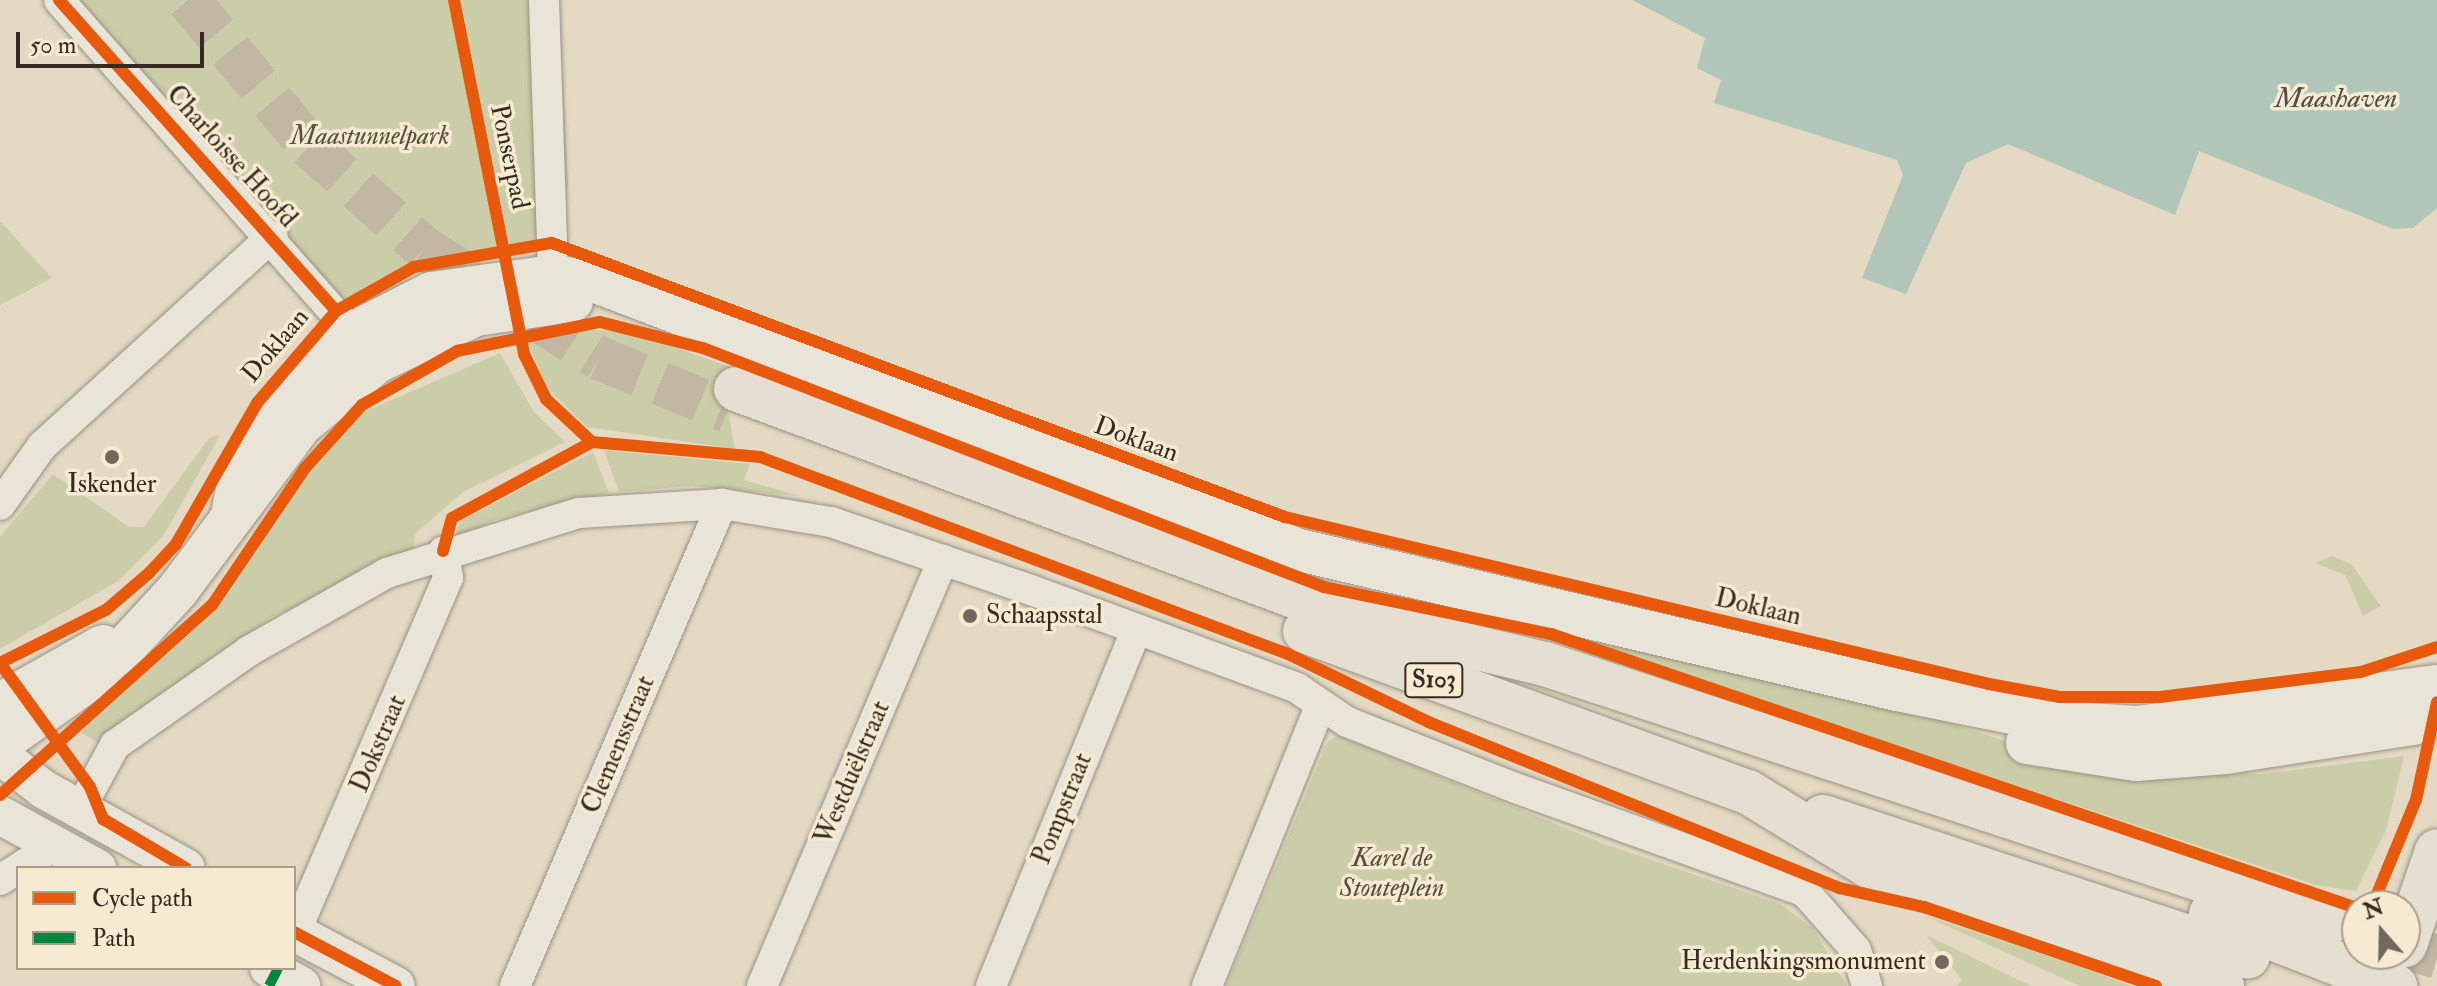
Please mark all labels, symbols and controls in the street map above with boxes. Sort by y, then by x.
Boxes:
scale bar [20,16,208,66]
text: 50 m [30,30,76,61]
street label: Charloisse Hoofd [159,80,303,234]
water label: Maashaven [2275,82,2397,116]
street label: Ponserpad [483,102,535,212]
park label: Maastunnelpark [290,121,450,153]
street label: Doklaan [236,302,316,390]
street label: Doklaan [1090,410,1182,470]
marker: Iskender [103,448,121,466]
place label: Iskender [67,469,157,501]
street label: Doklaan [1712,583,1804,633]
place label: Schaapsstal [986,600,1103,632]
marker: Schaapsstal [961,607,979,625]
road number: S103 [1404,660,1464,700]
street label: Clemensstraat [576,671,662,819]
street label: Dokstraat [345,691,413,797]
street label: Westduëlstraat [809,697,897,849]
street label: Pompstraat [1027,749,1099,869]
park label: Karel de Stouteplein [1340,843,1444,904]
legend [16,866,296,970]
text: Cycle path [92,883,193,914]
north arrow [2341,890,2421,970]
text: N [2359,893,2388,926]
text: Path [92,923,136,954]
place label: Herdenkingsmonument [1681,946,1926,978]
marker: Herdenkingsmonument [1933,953,1951,971]

